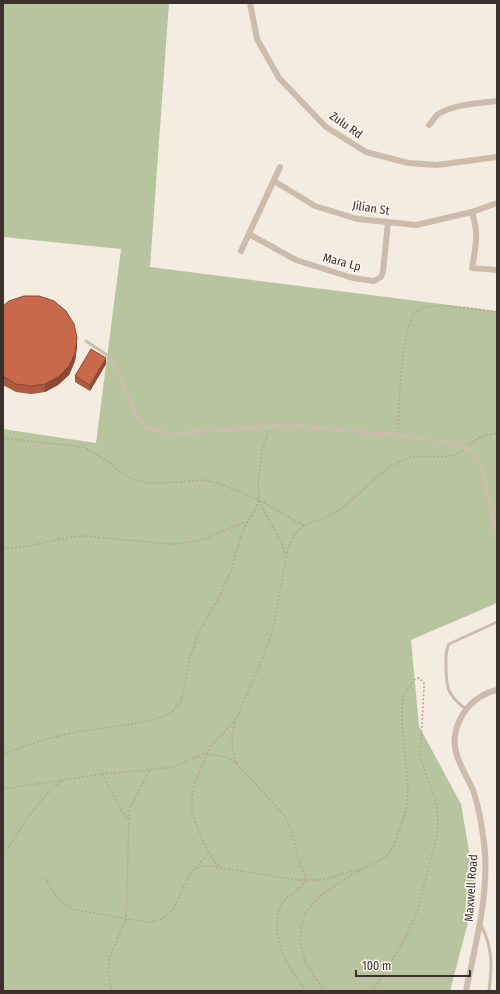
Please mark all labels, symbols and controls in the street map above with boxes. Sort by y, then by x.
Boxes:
street label: Zulu Rd [327,109,365,141]
street label: Jilian St [351,198,391,218]
street label: Mara Lp [322,250,362,274]
street label: Maxwell Road [462,854,480,922]
scale bar [356,952,470,978]
text: 100 m [362,959,391,973]

